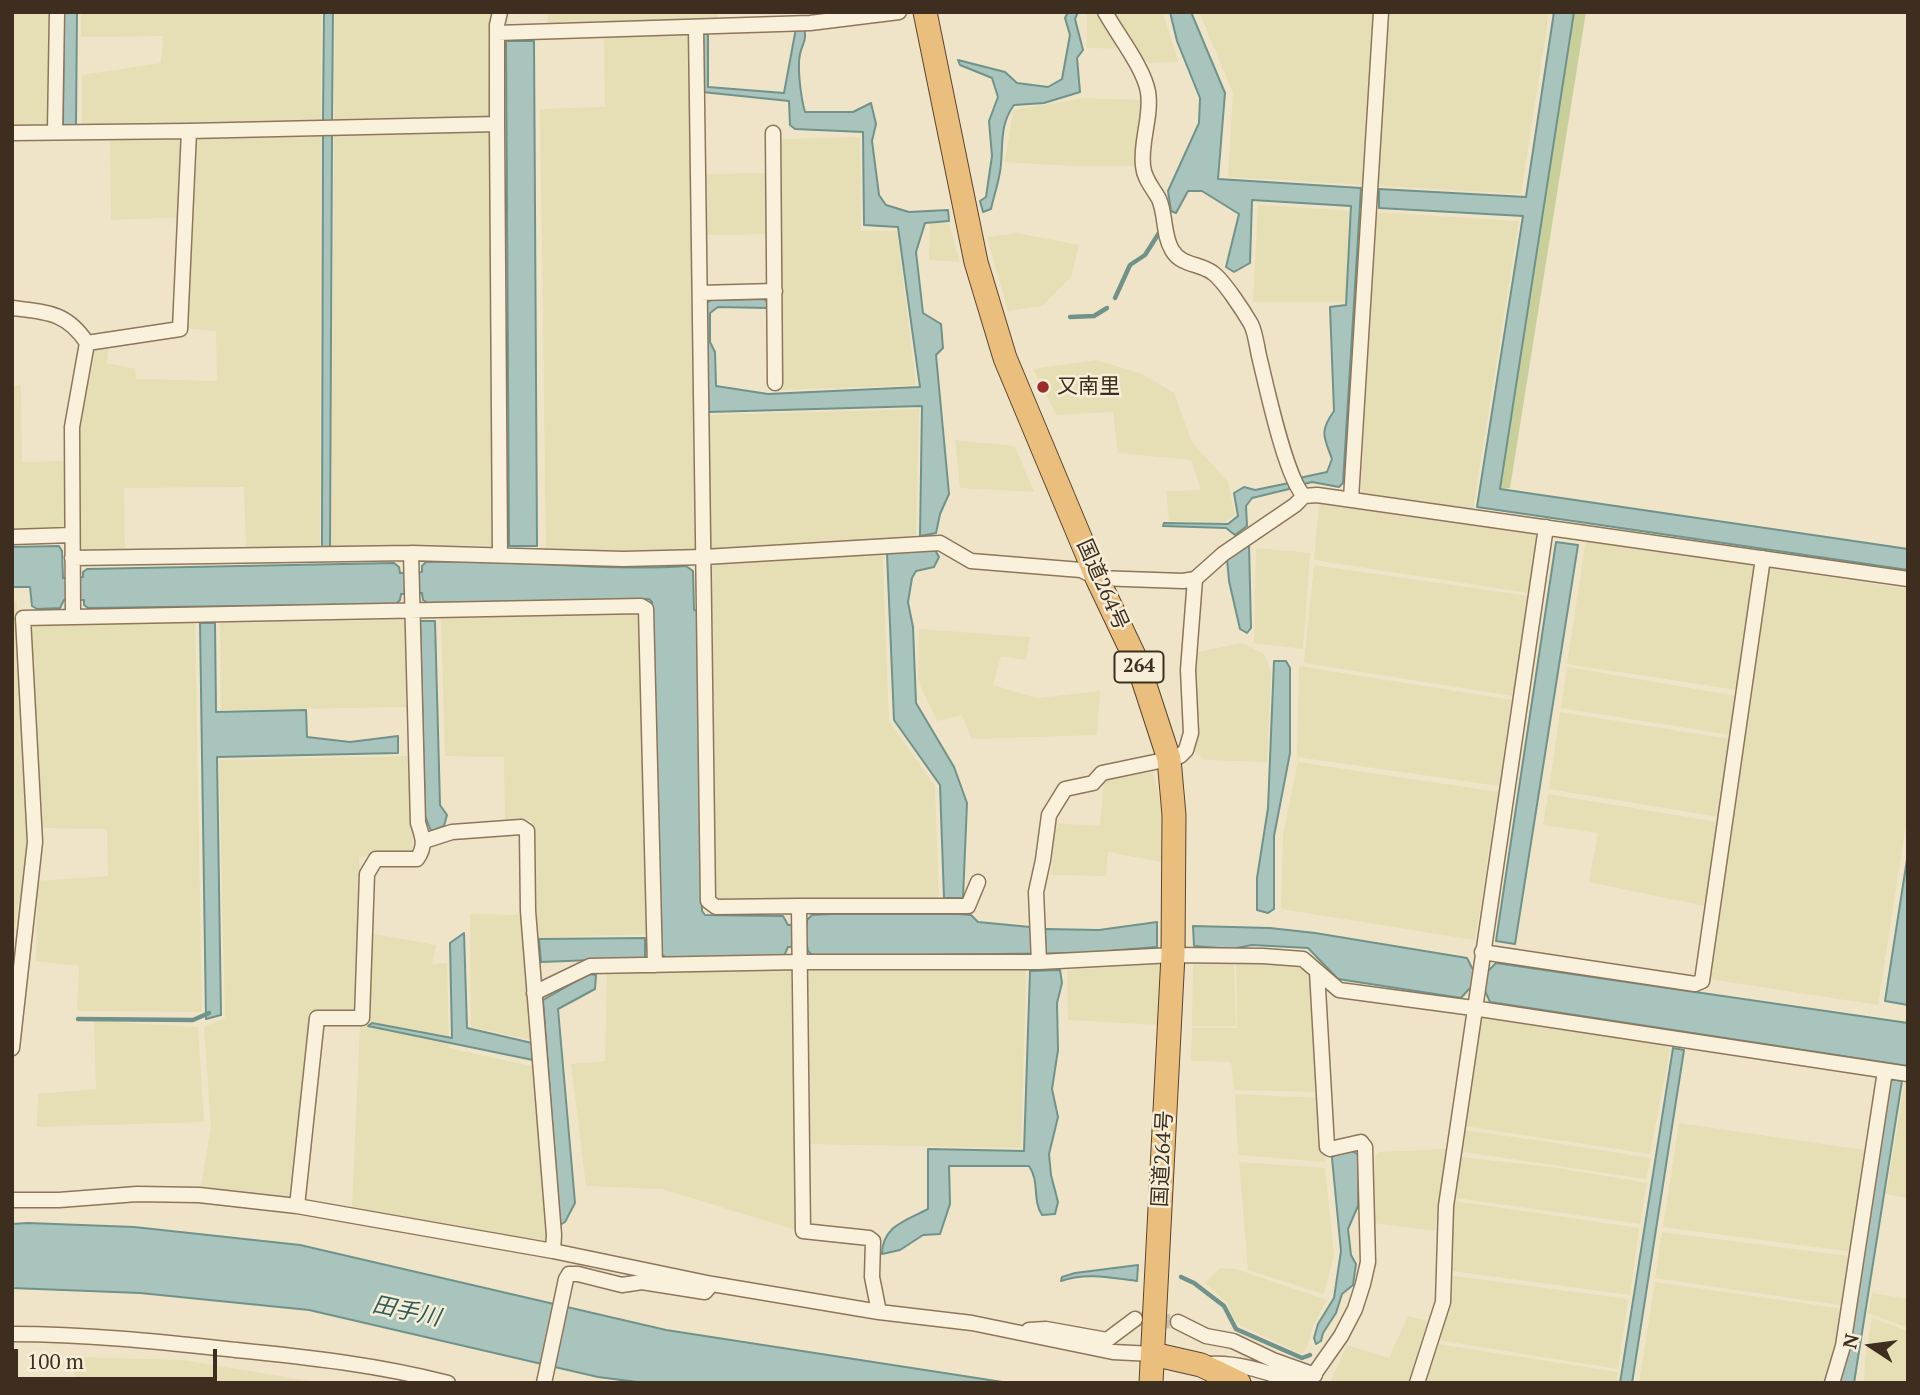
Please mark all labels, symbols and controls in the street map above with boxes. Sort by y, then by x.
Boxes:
place label: 又南里 [1057,374,1120,400]
marker: 又南里 [1035,379,1051,395]
street label: 国道264号 [1071,536,1133,634]
road number: 264 [1114,652,1164,682]
street label: 国道264号 [1148,1110,1178,1208]
water label: 田手川 [369,1291,443,1333]
north arrow [1836,1311,1906,1381]
text: N [1836,1331,1864,1351]
scale bar [18,1336,220,1380]
text: 100 m [27,1347,84,1375]

